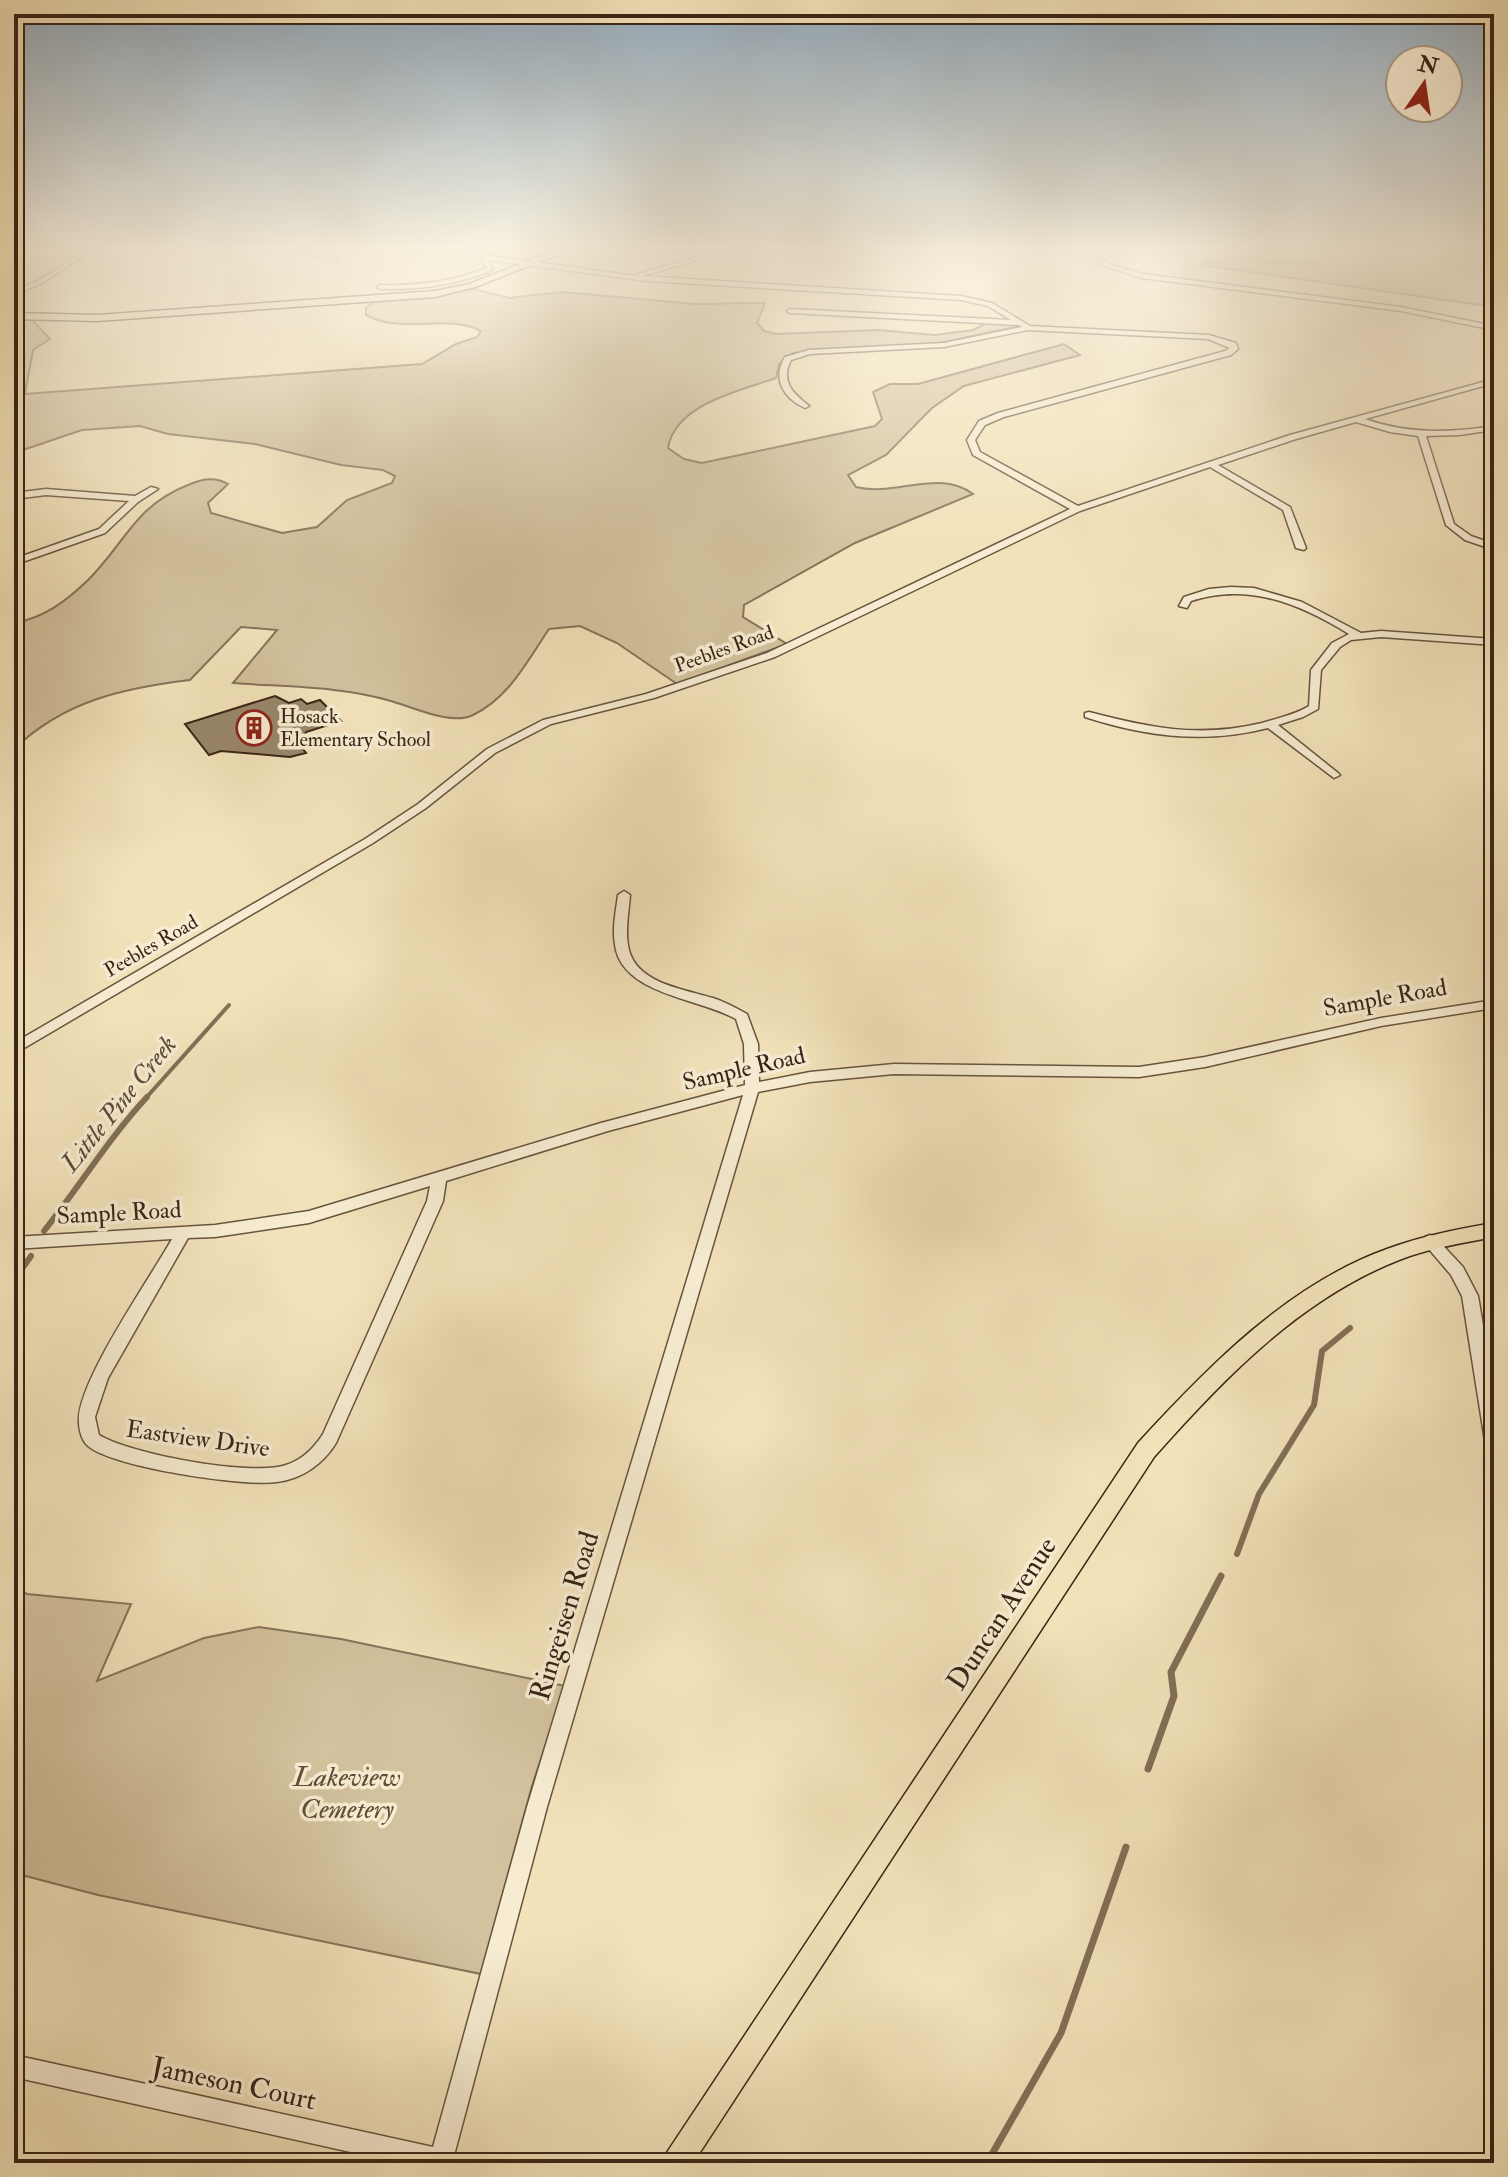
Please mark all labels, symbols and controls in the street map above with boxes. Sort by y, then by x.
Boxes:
north arrow [1384,44,1464,124]
text: N [1415,49,1441,81]
street label: Peebles Road [671,619,777,679]
place label: Hosack Elementary School [280,704,431,752]
building icon: Hosack Elementary School [235,709,273,747]
street label: Peebles Road [100,909,202,983]
street label: Sample Road [1321,972,1449,1024]
water label: Little Pine Creek [54,1029,184,1179]
street label: Sample Road [680,1040,809,1098]
street label: Sample Road [56,1194,182,1232]
street label: Eastview Drive [124,1414,272,1464]
street label: Ringeisen Road [523,1527,607,1705]
street label: Duncan Avenue [939,1530,1065,1697]
park label: Lakeview Cemetery [292,1760,401,1827]
street label: Jameson Court [148,2049,319,2118]

